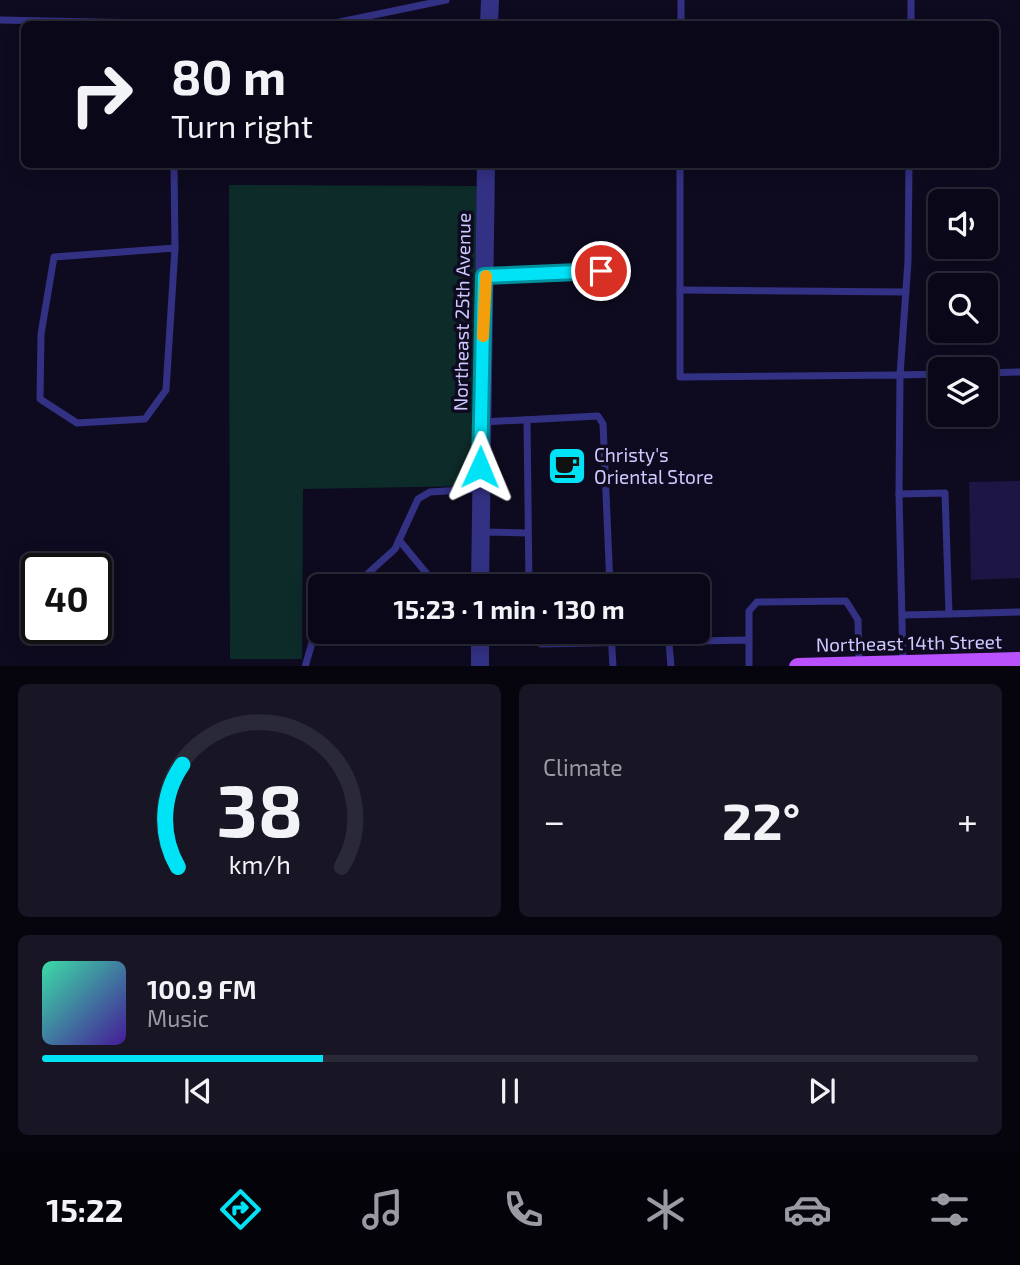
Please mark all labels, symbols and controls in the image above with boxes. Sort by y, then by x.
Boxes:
text: 80 m [171,46,286,105]
icon: right [56,49,147,140]
text: Turn right [171,106,313,144]
map controls [928,189,998,427]
button: sound [928,189,998,259]
street label: Northeast 25th Avenue [448,213,475,411]
pin [571,241,631,301]
icon: arrive [582,252,620,290]
button: search [928,273,998,343]
button: layers [928,357,998,427]
position arrow [443,430,517,504]
place label: Christy's Oriental Store [594,443,714,488]
cafe icon: Christy's Oriental Store [546,445,588,487]
speed limit sign: 40 [21,553,112,644]
text: 15:23 · 1 min · 130 m [393,593,625,624]
street label: Northeast 14th Street [816,629,1002,656]
text: Climate [543,753,623,781]
text: 38 [216,764,303,852]
text: 22° [722,788,800,850]
text: − [543,797,565,843]
text: + [957,797,978,843]
text: km/h [228,848,291,878]
text: 100.9 FM [147,973,257,1004]
text: Music [147,1004,209,1032]
icon: previous [179,1072,217,1110]
icon: pause [491,1072,529,1110]
icon: next [803,1072,841,1110]
icon: directions [216,1185,265,1234]
icon: music [358,1185,407,1234]
icon: phone [499,1185,548,1234]
icon: climate [641,1185,690,1234]
icon: car [783,1185,832,1234]
icon: filters [925,1185,974,1234]
text: 15:22 [46,1190,123,1228]

